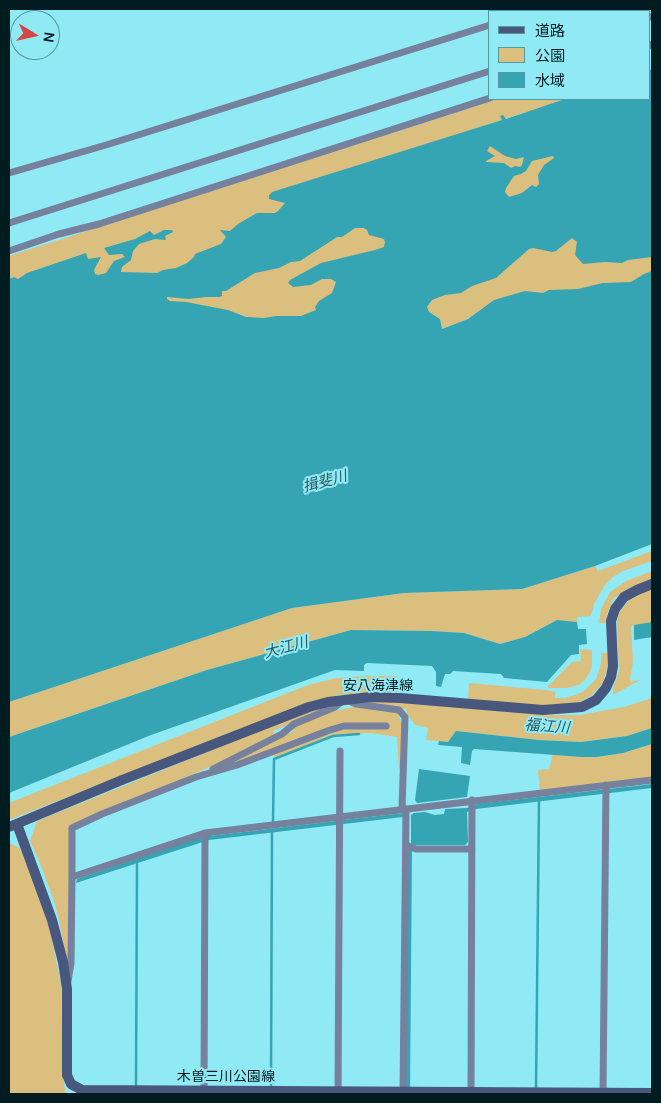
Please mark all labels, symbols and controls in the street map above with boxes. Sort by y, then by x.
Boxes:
north arrow [10,10,60,60]
legend [488,10,651,100]
text: 道路 [535,20,565,41]
text: N [39,31,59,44]
text: 公園 [535,45,565,66]
text: 水域 [535,70,565,91]
water label: 揖斐川 [301,467,349,497]
water label: 大江川 [262,633,310,663]
street label: 安八海津線 [343,678,413,694]
water label: 福江川 [524,716,570,738]
street label: 木曽三川公園線 [177,1069,275,1085]

